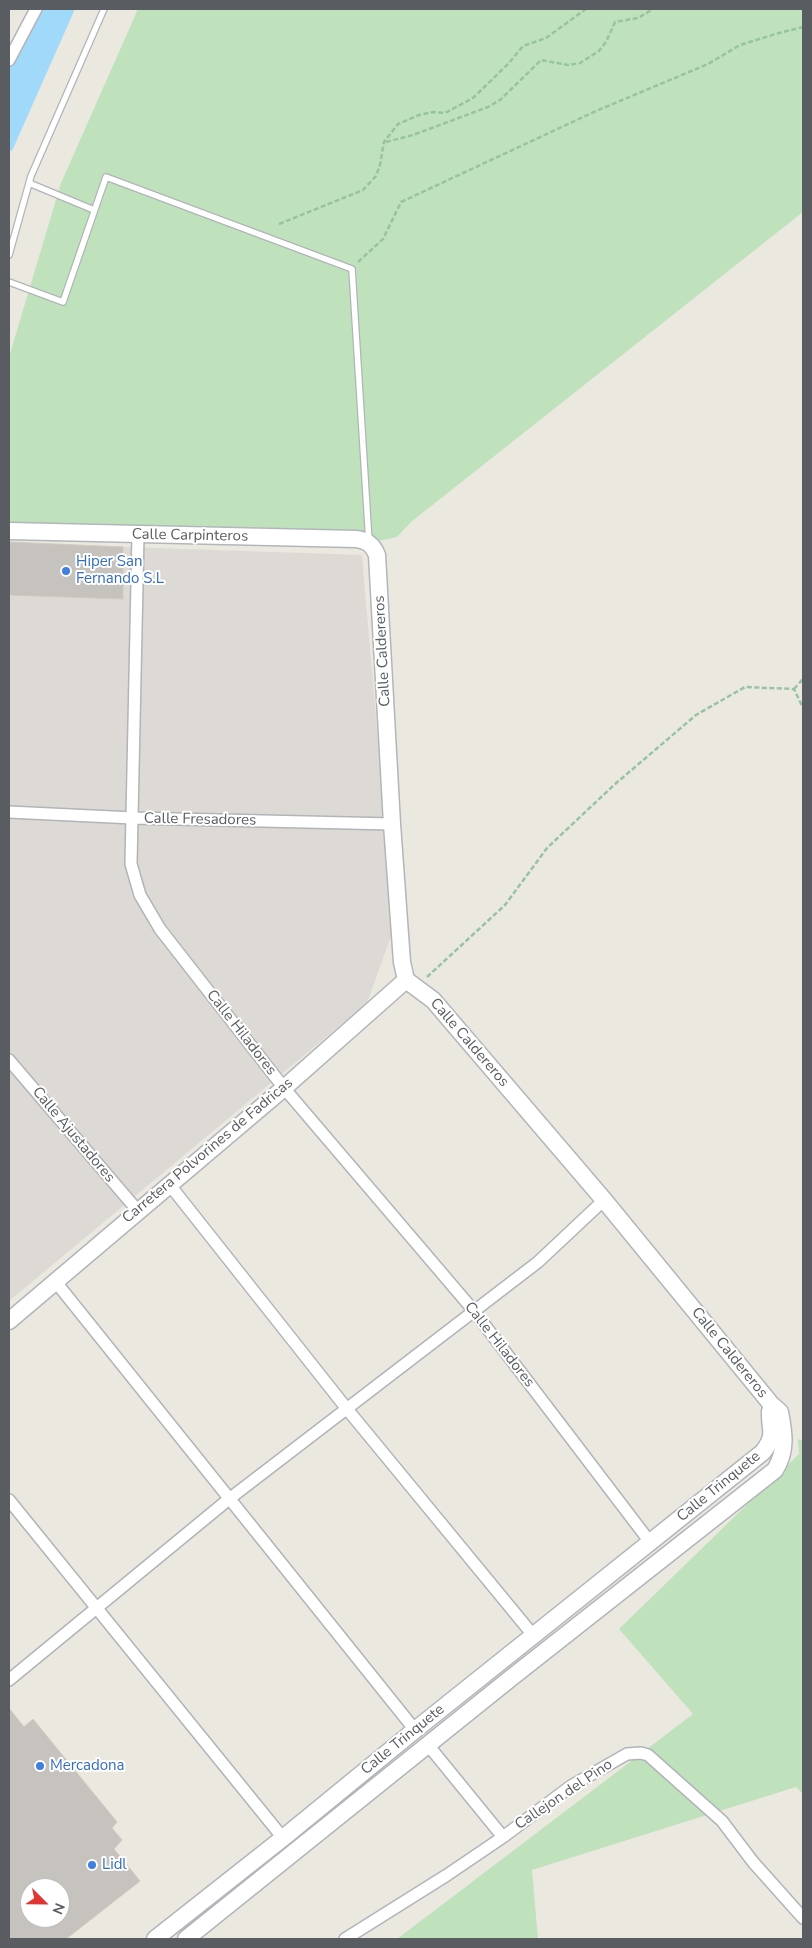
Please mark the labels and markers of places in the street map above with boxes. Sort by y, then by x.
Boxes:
place label: Hiper San Fernando S.L [76,553,164,588]
marker: Hiper San Fernando S.L [60,565,72,577]
place label: Mercadona [50,1757,124,1775]
marker: Mercadona [34,1760,46,1772]
place label: Lidl [102,1856,127,1874]
marker: Lidl [86,1859,98,1871]

